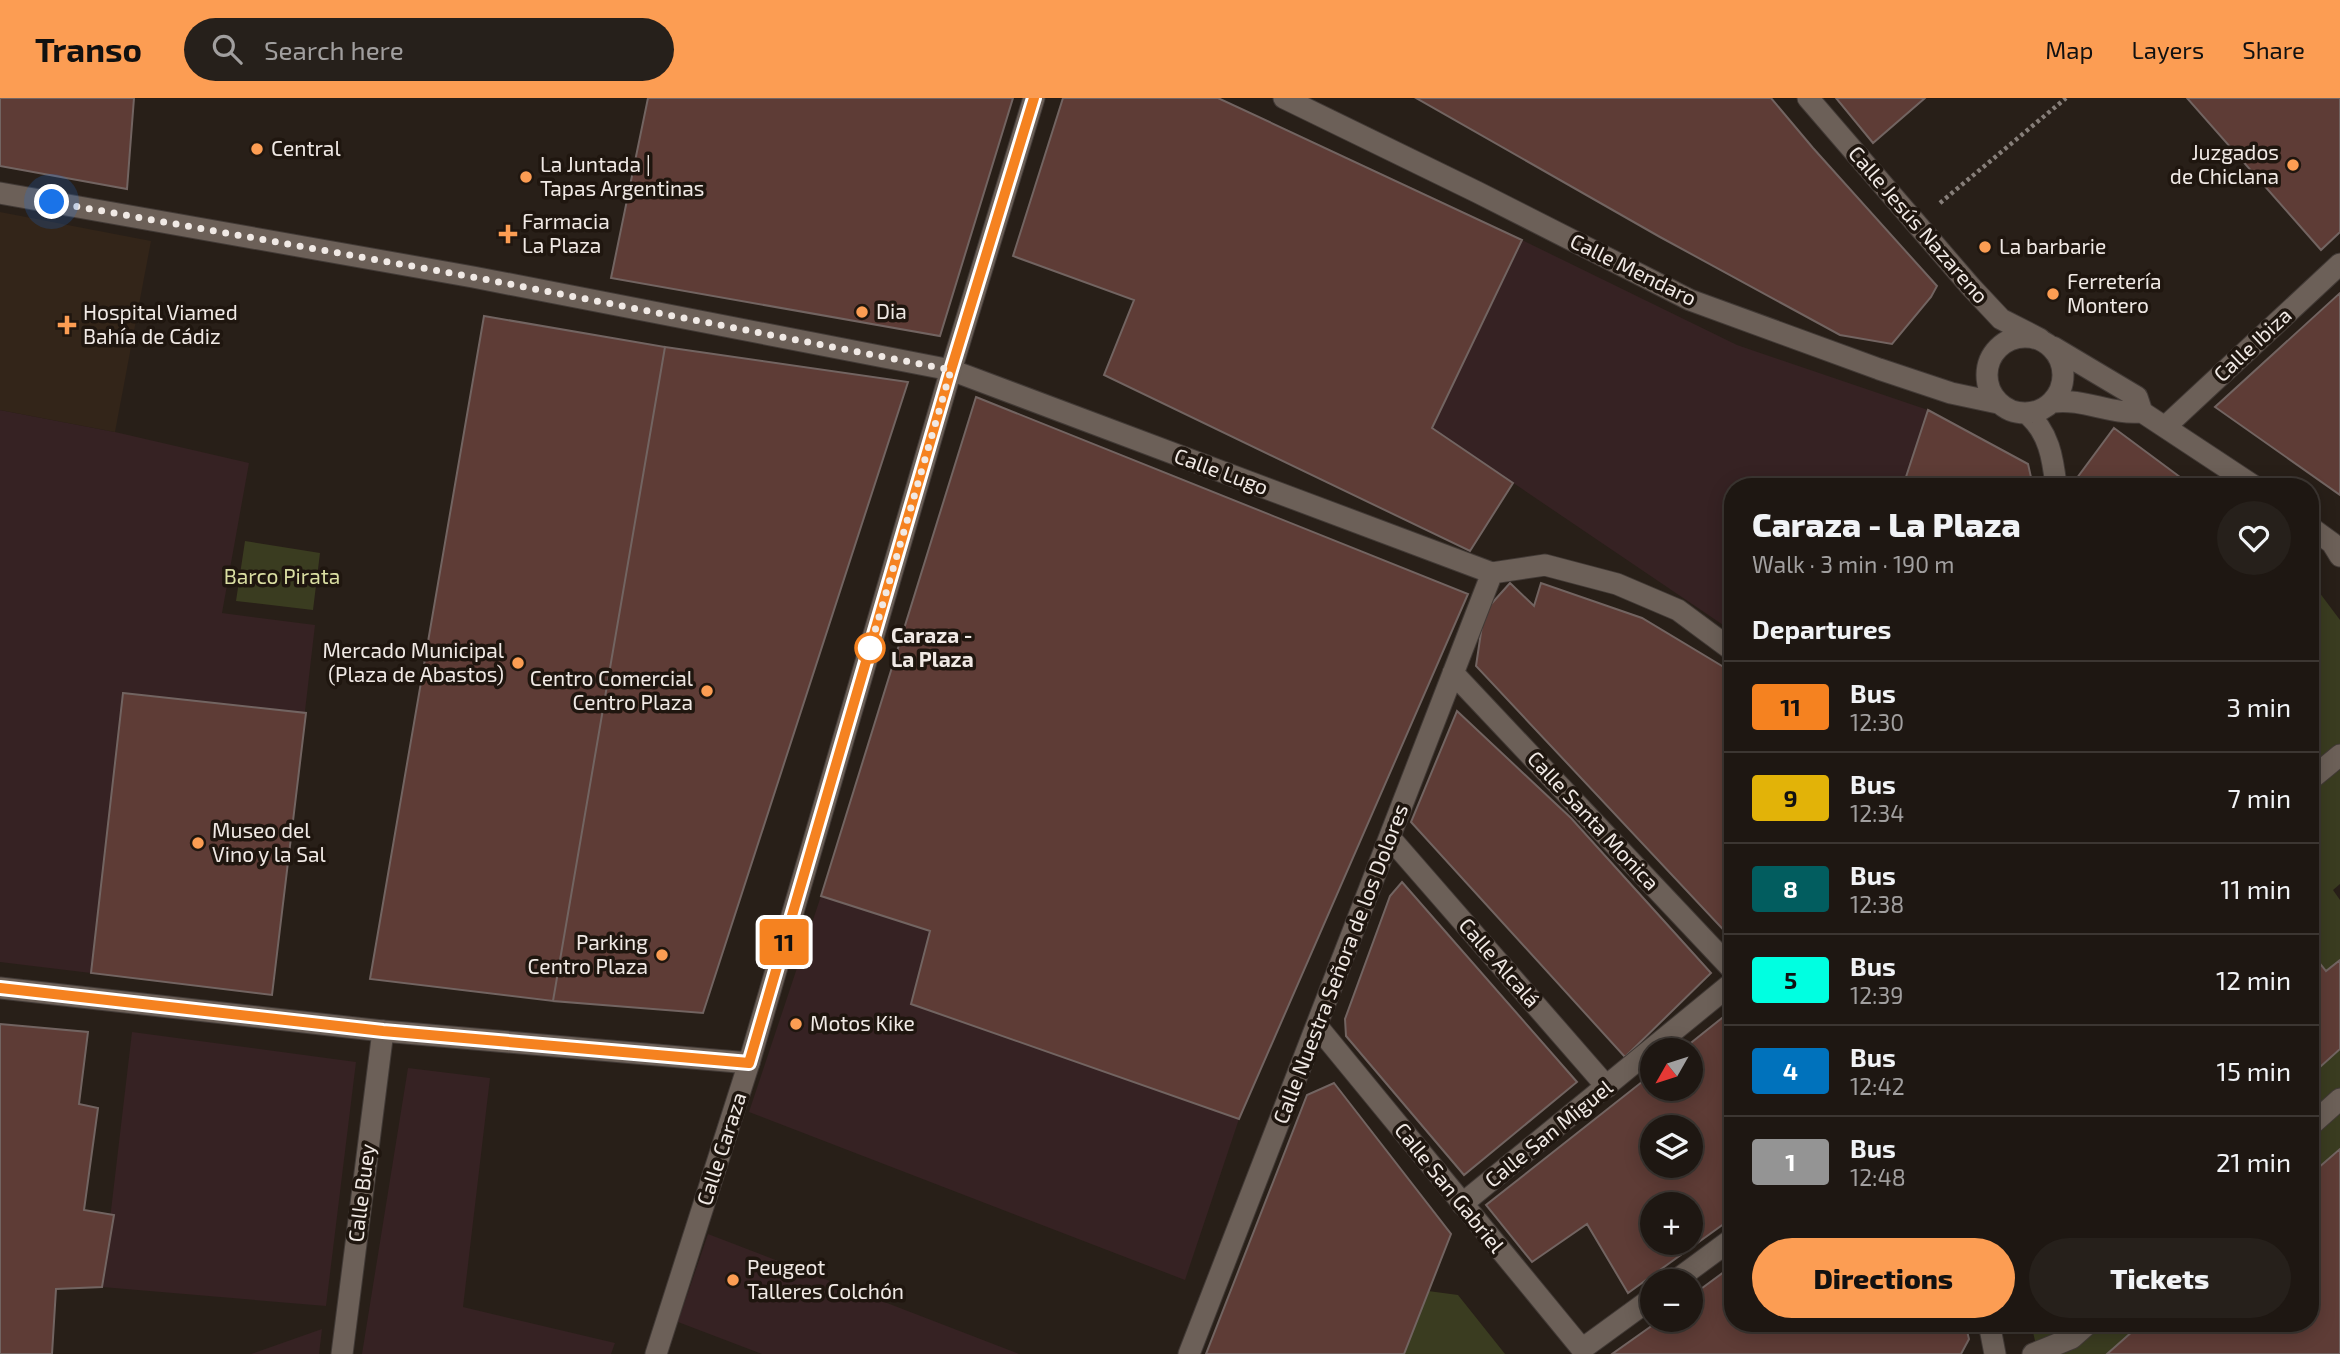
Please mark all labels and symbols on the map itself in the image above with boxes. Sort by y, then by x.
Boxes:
place label: Central [271,135,341,160]
place label: Juzgados de Chiclana [2170,139,2279,188]
street label: Calle Jesús Nazareno [1844,140,1994,308]
marker: Central [249,141,265,157]
place label: La Juntada | Tapas Argentinas [540,151,704,200]
marker: Juzgados de Chiclana [2285,157,2301,173]
marker: La Juntada | Tapas Argentinas [518,169,534,185]
your location [34,184,69,219]
place label: Farmacia La Plaza [522,208,610,257]
marker: Farmacia La Plaza [500,226,516,242]
street label: Calle Mendaro [1566,227,1701,310]
place label: La barbarie [1999,233,2106,258]
marker: La barbarie [1977,239,1993,255]
place label: Ferretería Montero [2067,268,2162,317]
marker: Ferretería Montero [2045,286,2061,302]
place label: Dia [876,298,907,323]
place label: Hospital Viamed Bahía de Cádiz [83,299,238,348]
street label: Calle Ibiza [2208,302,2296,386]
marker: Dia [854,304,870,320]
marker: Hospital Viamed Bahía de Cádiz [57,315,77,335]
street label: Calle Lugo [1171,442,1272,499]
park label: Barco Pirata [224,563,340,588]
place label: Caraza - La Plaza [891,622,974,671]
marker: Caraza - La Plaza [855,633,885,663]
place label: Mercado Municipal (Plaza de Abastos) [322,637,505,686]
marker: Mercado Municipal (Plaza de Abastos) [510,655,526,671]
place label: Centro Comercial Centro Plaza [530,665,694,714]
marker: Centro Comercial Centro Plaza [699,683,715,699]
street label: Calle Santa Monica [1523,745,1665,895]
street label: Calle Nuestra Señora de los Dolores [1267,800,1412,1127]
place label: Museo del Vino y la Sal [212,817,326,866]
marker: Museo del Vino y la Sal [190,835,206,851]
street label: Calle Alcalá [1455,912,1546,1012]
line badge: 11 [752,919,816,965]
place label: Parking Centro Plaza [527,929,648,978]
marker: Parking Centro Plaza [654,947,670,963]
place label: Motos Kike [810,1010,915,1035]
marker: Motos Kike [788,1016,804,1032]
north arrow [1640,1038,1703,1101]
street label: Calle San Miguel [1479,1073,1617,1192]
street label: Calle Caraza [691,1089,751,1208]
street label: Calle San Gabriel [1390,1117,1511,1258]
street label: Calle Buey [342,1142,379,1244]
place label: Peugeot Talleres Colchón [747,1254,904,1303]
marker: Peugeot Talleres Colchón [725,1272,741,1288]

